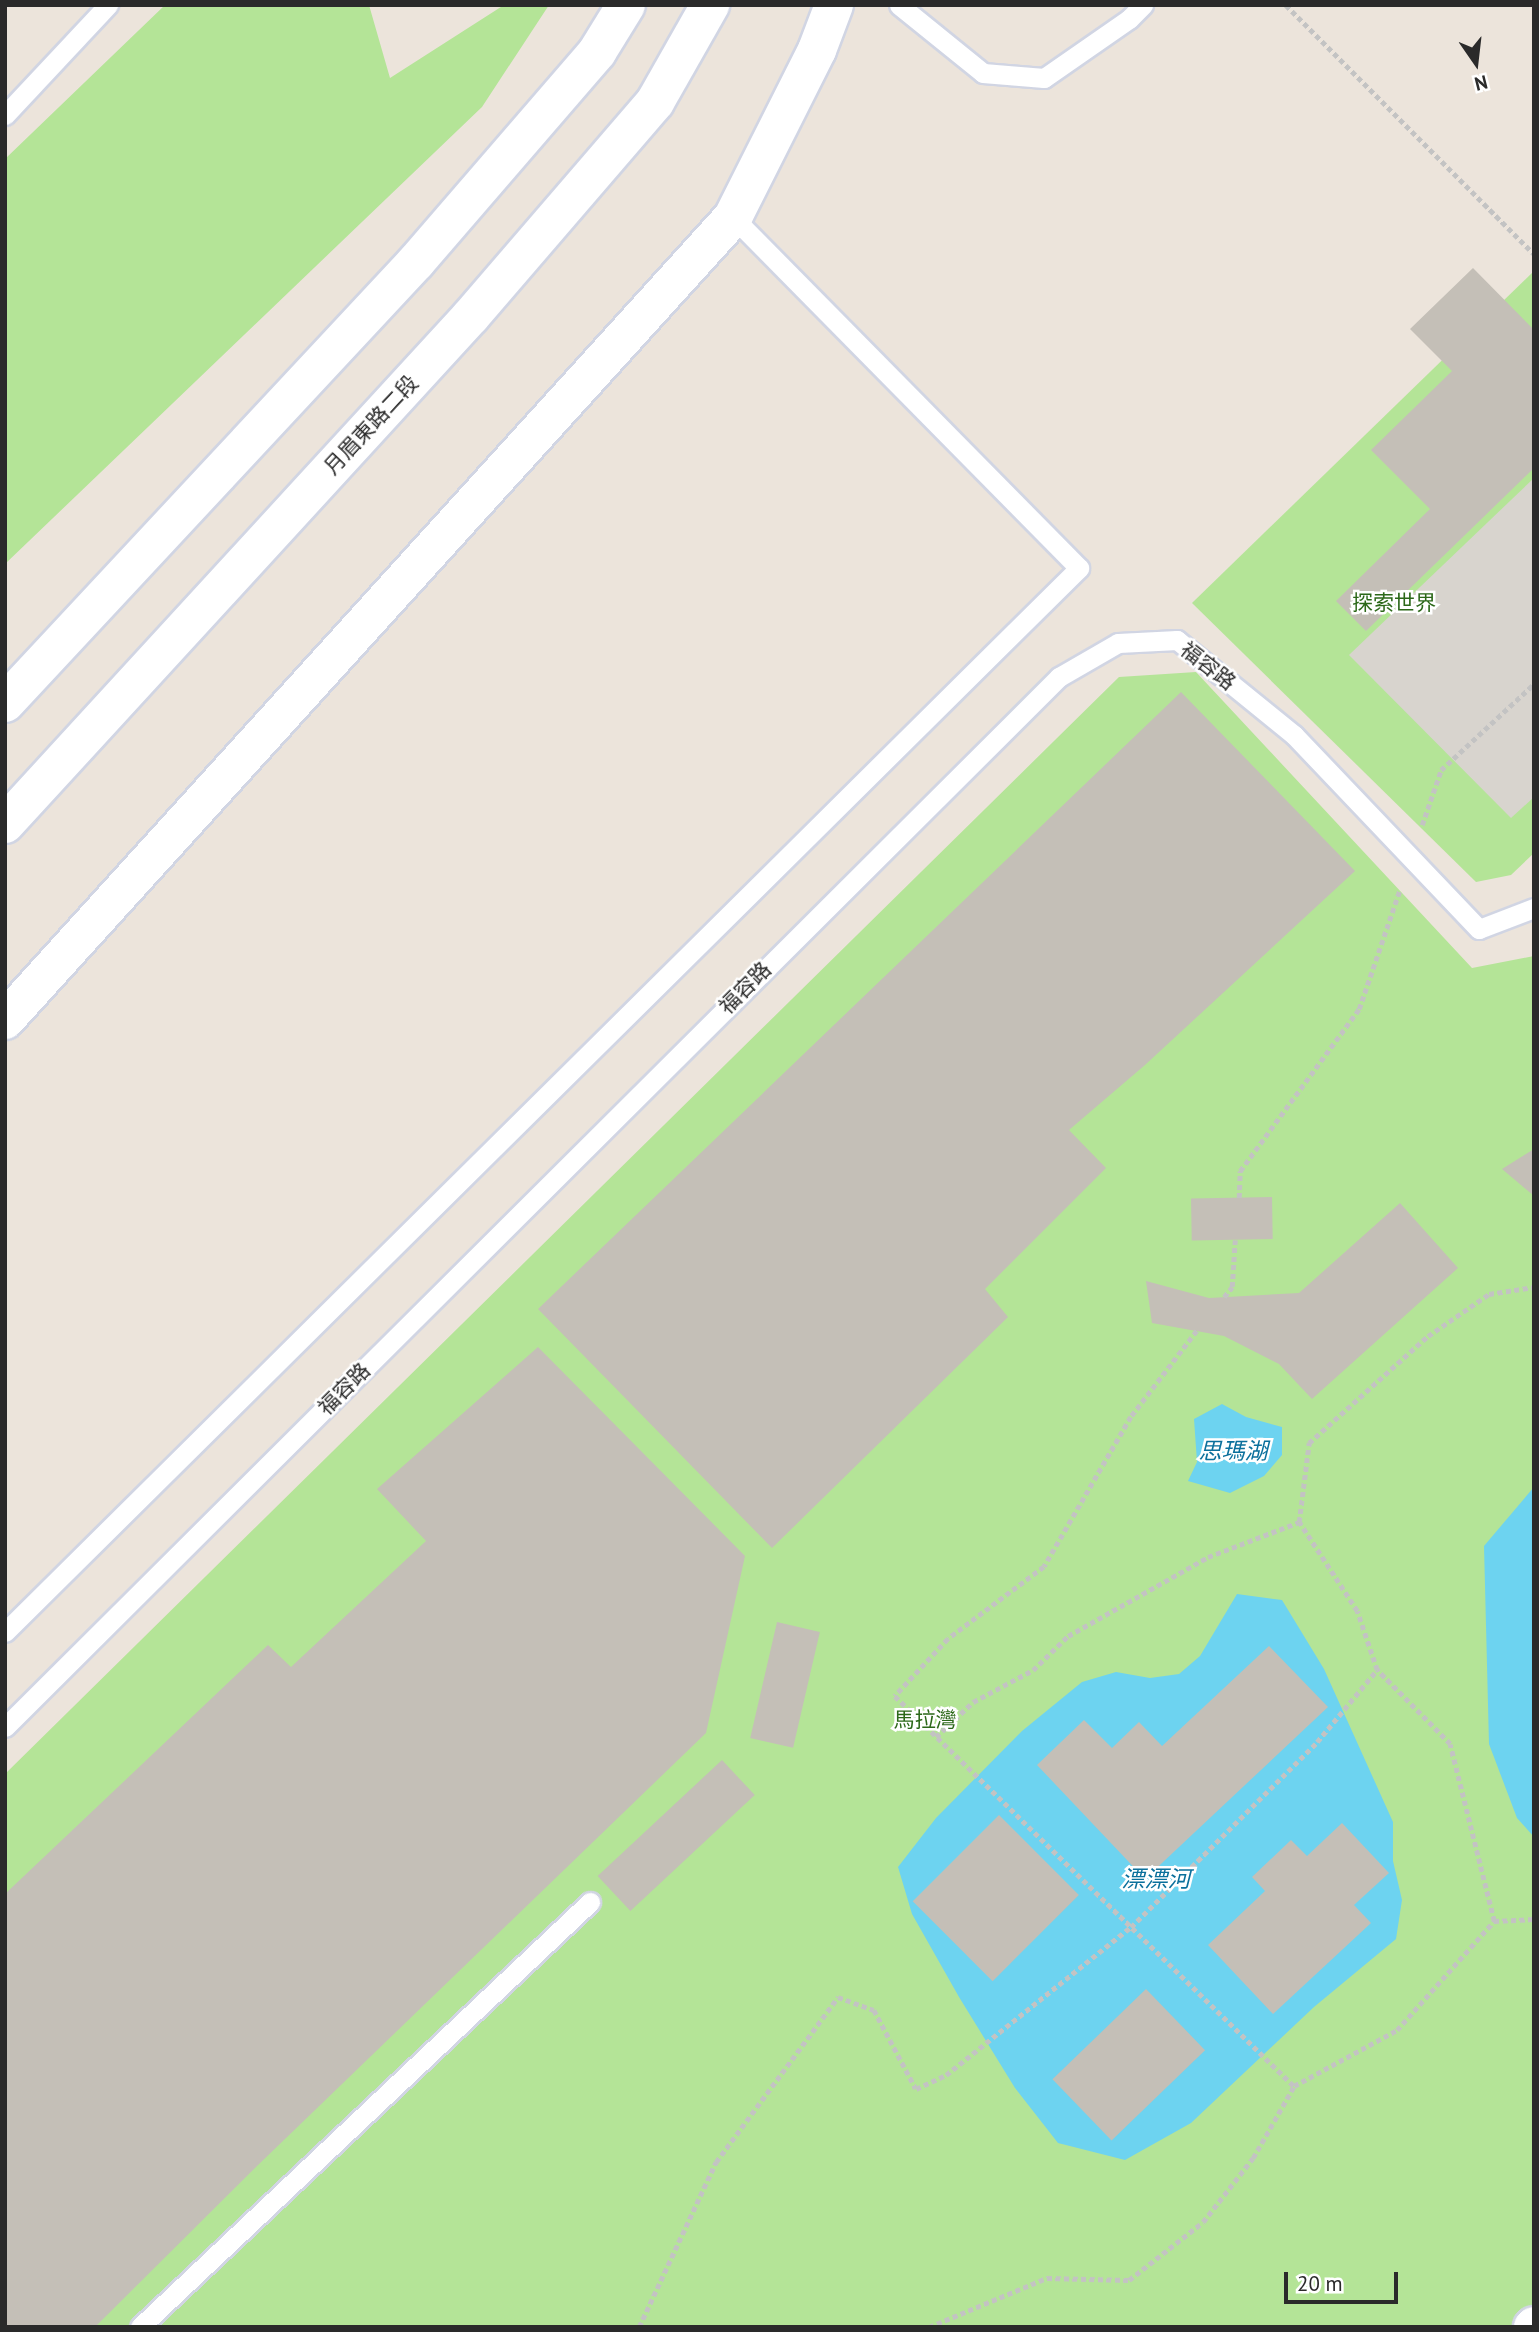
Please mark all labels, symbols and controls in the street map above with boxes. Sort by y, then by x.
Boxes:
north arrow [1441,28,1511,98]
text: N [1472,70,1490,97]
street label: 月眉東路二段 [319,370,423,480]
park label: 探索世界 [1352,590,1436,616]
street label: 福容路 [1175,637,1241,695]
street label: 福容路 [714,957,776,1019]
street label: 福容路 [313,1358,375,1420]
water label: 思瑪湖 [1199,1437,1267,1465]
park label: 馬拉灣 [894,1707,956,1733]
water label: 漂漂河 [1122,1865,1190,1893]
scale bar [1287,2258,1401,2302]
text: 20 m [1297,2270,1343,2297]

